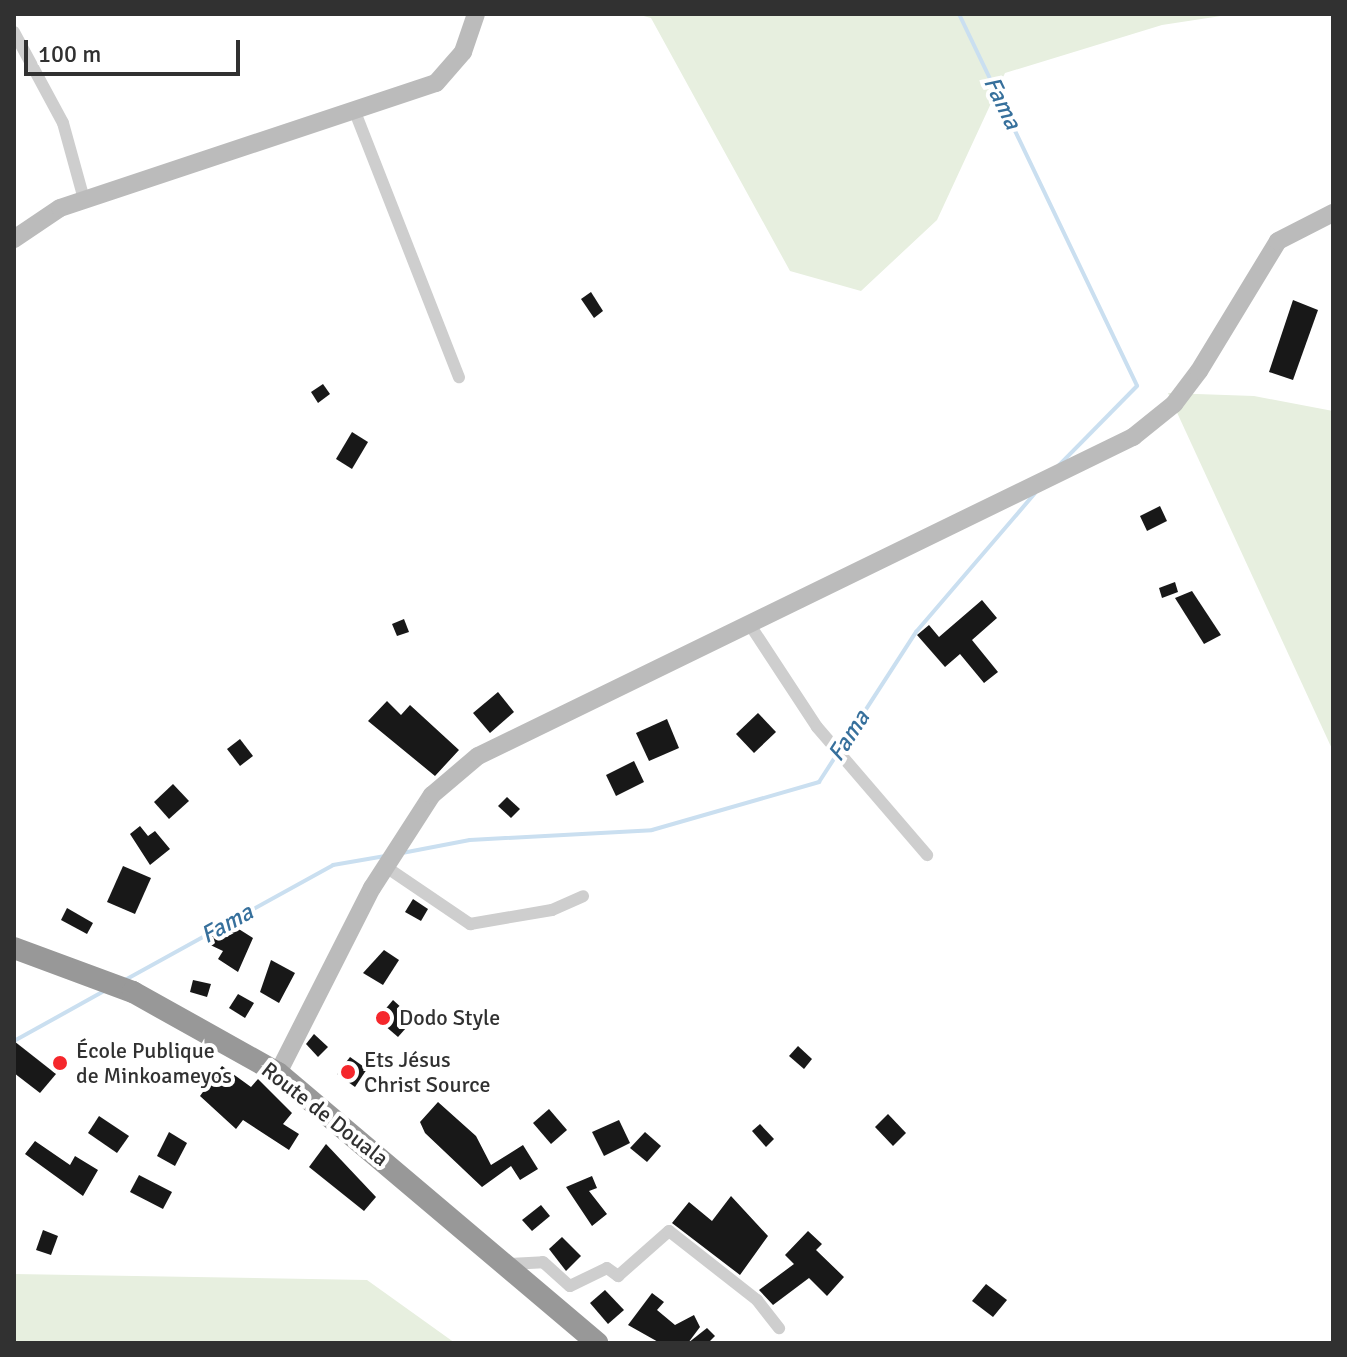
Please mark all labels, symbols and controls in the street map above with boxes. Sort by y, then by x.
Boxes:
scale bar [28,24,244,74]
text: 100 m [38,39,101,69]
water label: Fama [977,72,1027,134]
water label: Fama [822,705,876,767]
water label: Fama [196,898,258,950]
place label: Dodo Style [399,1005,500,1031]
marker: Dodo Style [374,1009,392,1027]
place label: École Publique de Minkoameyos [76,1037,232,1088]
place label: Ets Jésus Christ Source [364,1046,490,1098]
marker: École Publique de Minkoameyos [51,1054,69,1072]
street label: Route de Douala [256,1056,394,1172]
marker: Ets Jésus Christ Source [339,1063,357,1081]

